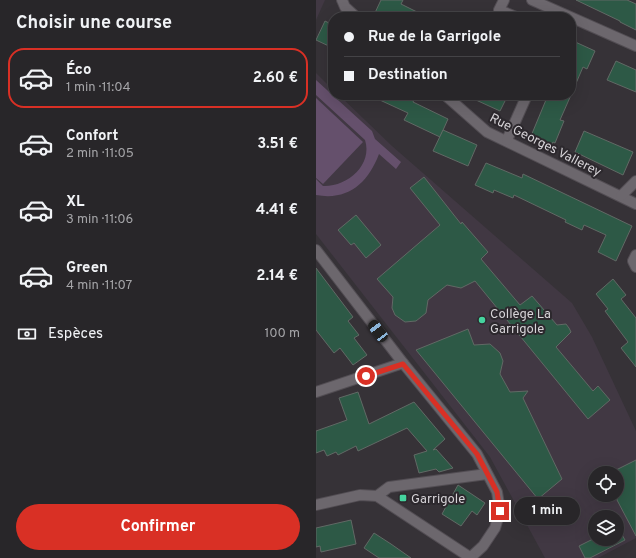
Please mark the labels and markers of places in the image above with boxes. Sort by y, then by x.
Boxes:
place label: Collège La Garrigole [490,307,551,338]
marker: Collège La Garrigole [477,315,487,325]
place label: Garrigole [411,492,465,508]
marker: Garrigole [398,493,408,503]

